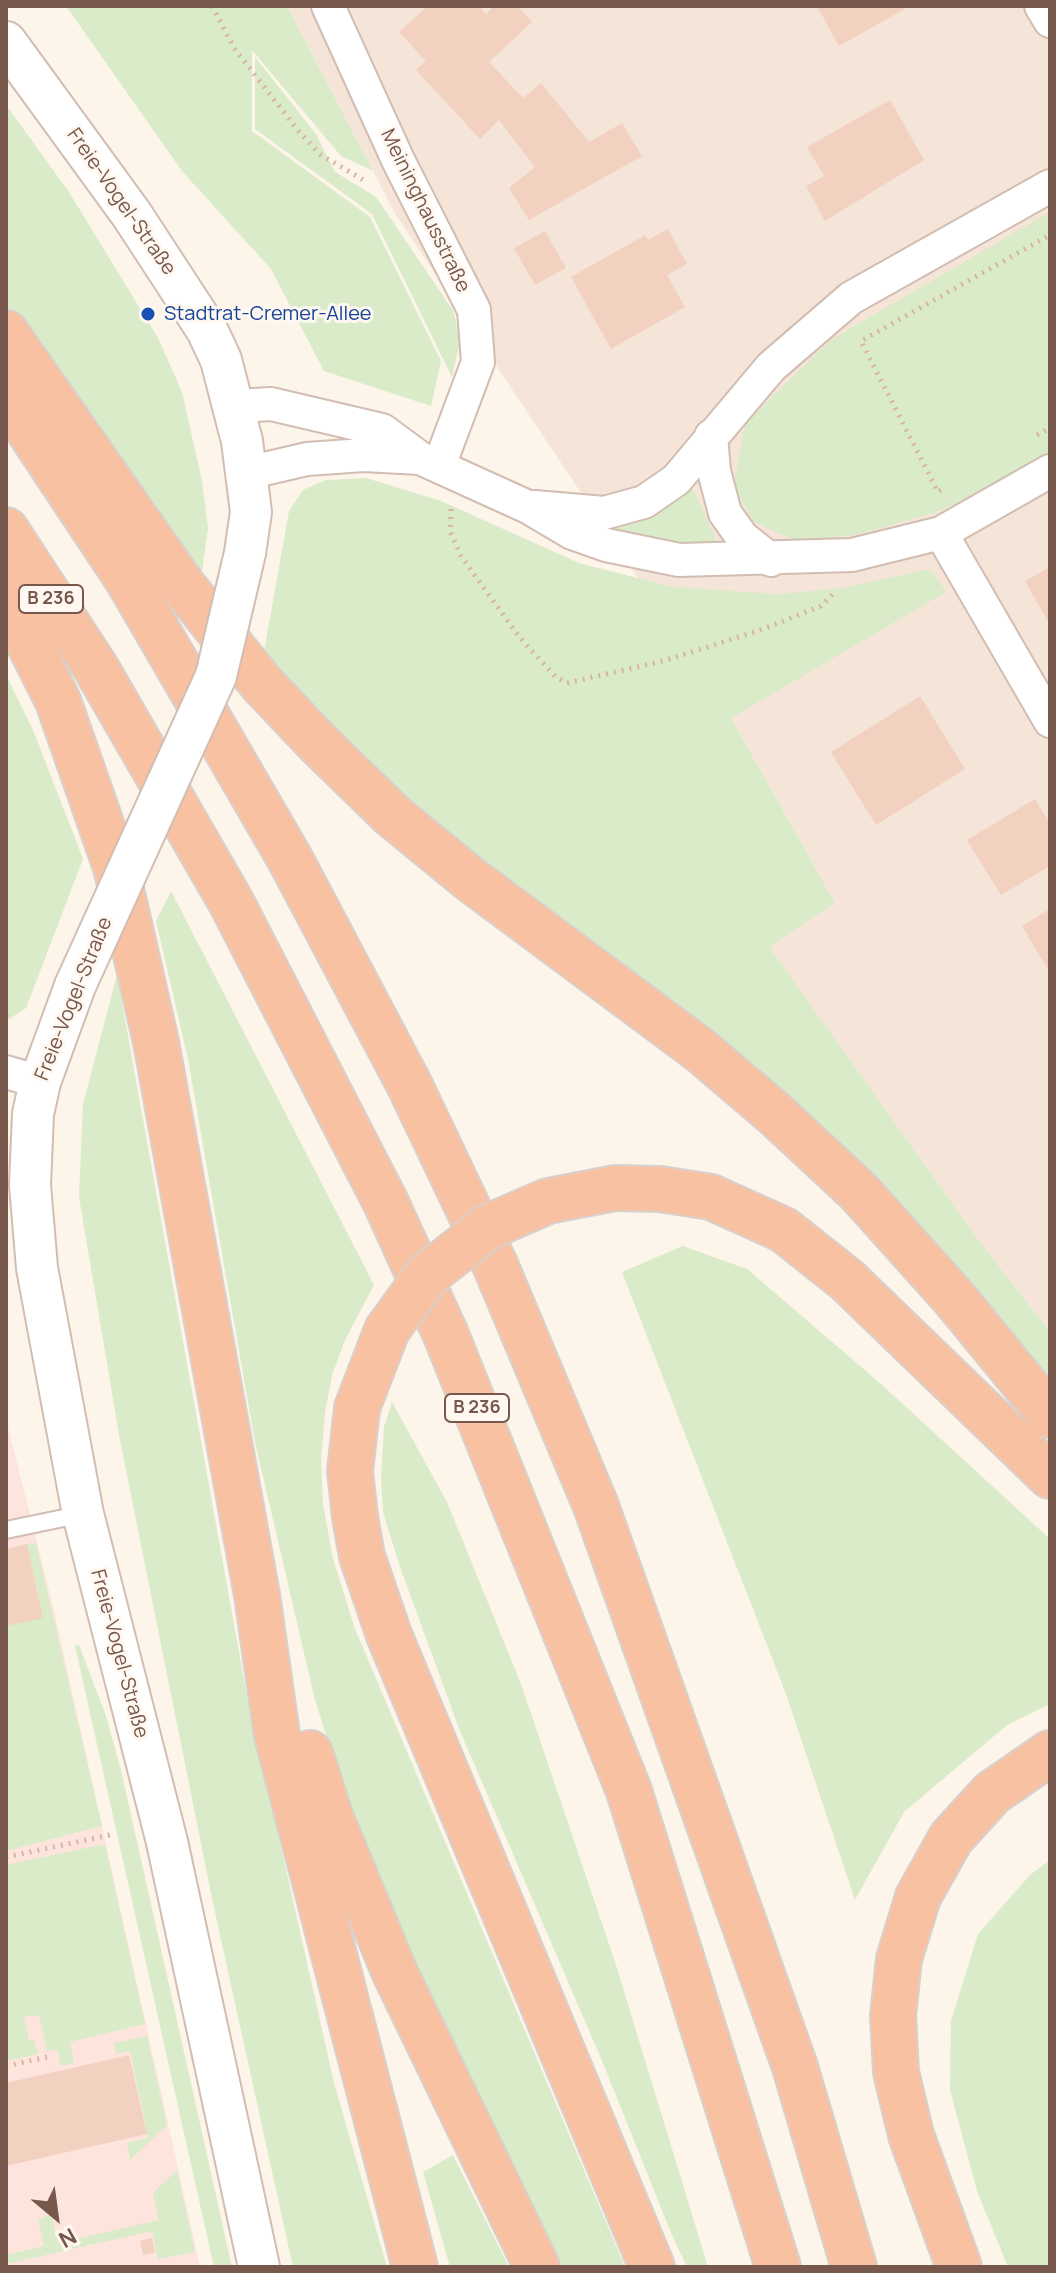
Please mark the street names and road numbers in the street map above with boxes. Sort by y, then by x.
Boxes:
street label: Freie-Vogel-Straße [61,124,181,280]
street label: Meininghausstraße [375,125,475,297]
road number: B 236 [19,585,83,613]
street label: Freie-Vogel-Straße [30,914,118,1084]
road number: B 236 [445,1394,509,1422]
street label: Freie-Vogel-Straße [85,1567,153,1741]

